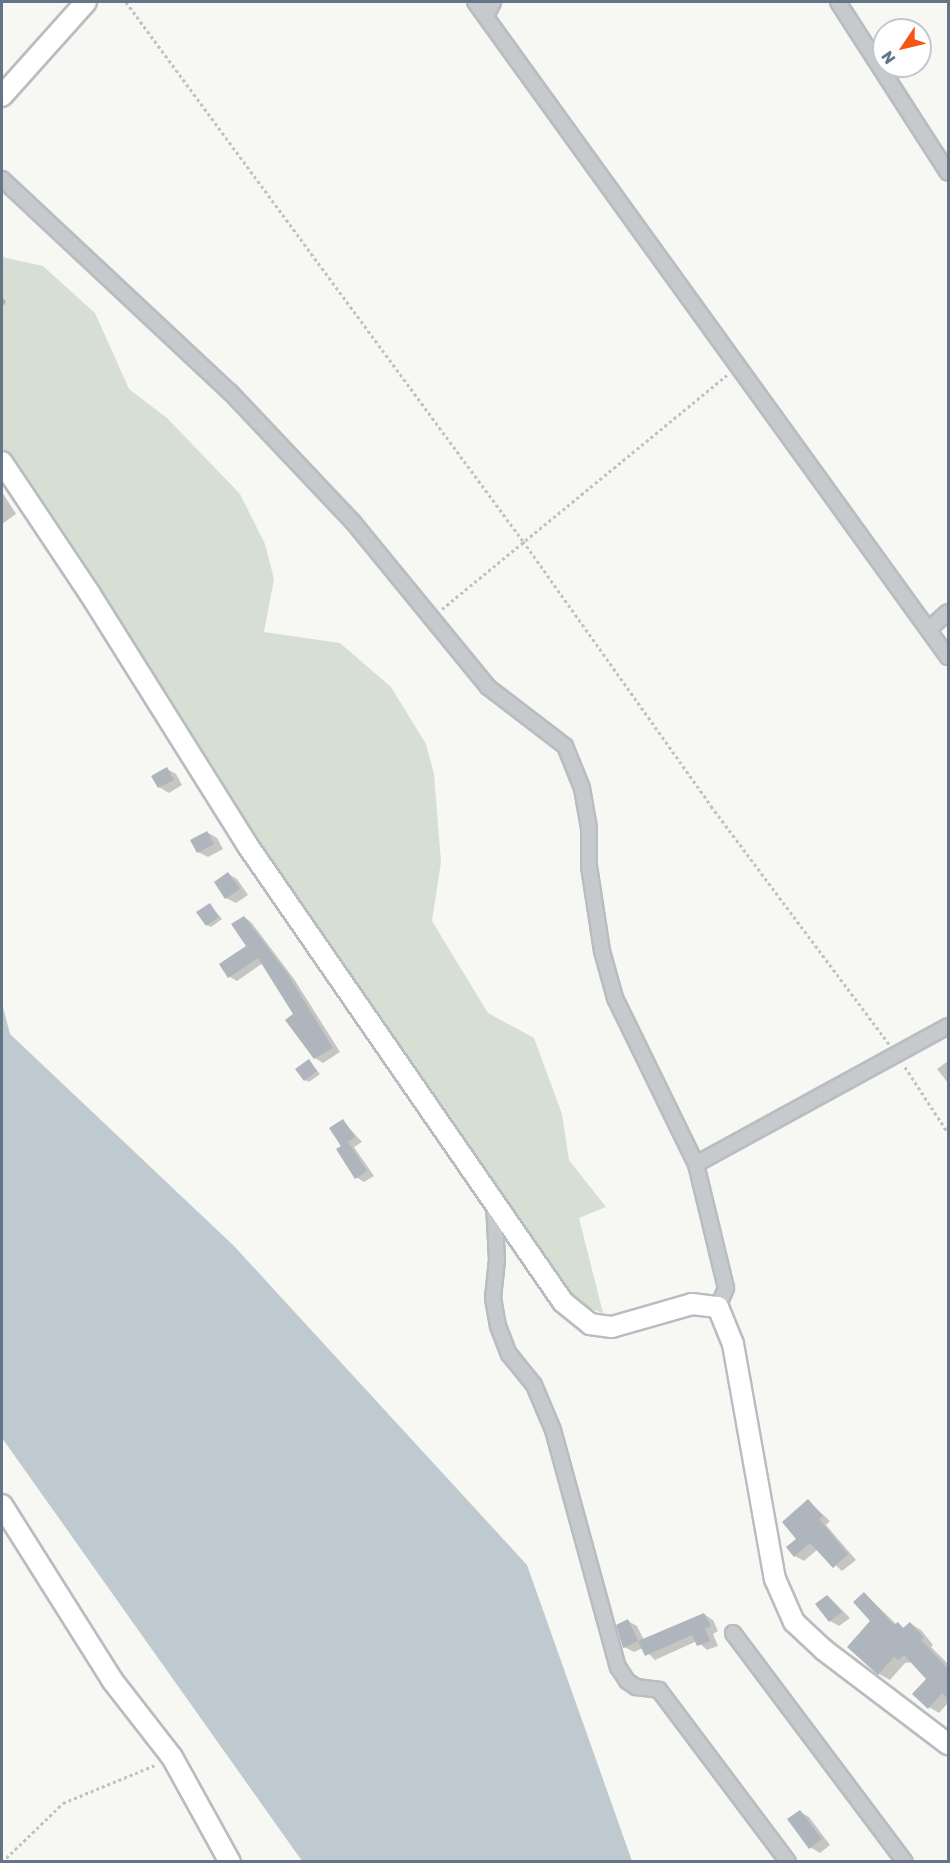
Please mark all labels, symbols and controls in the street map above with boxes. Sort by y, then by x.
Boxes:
north arrow [872,18,932,78]
text: N [877,47,900,68]

